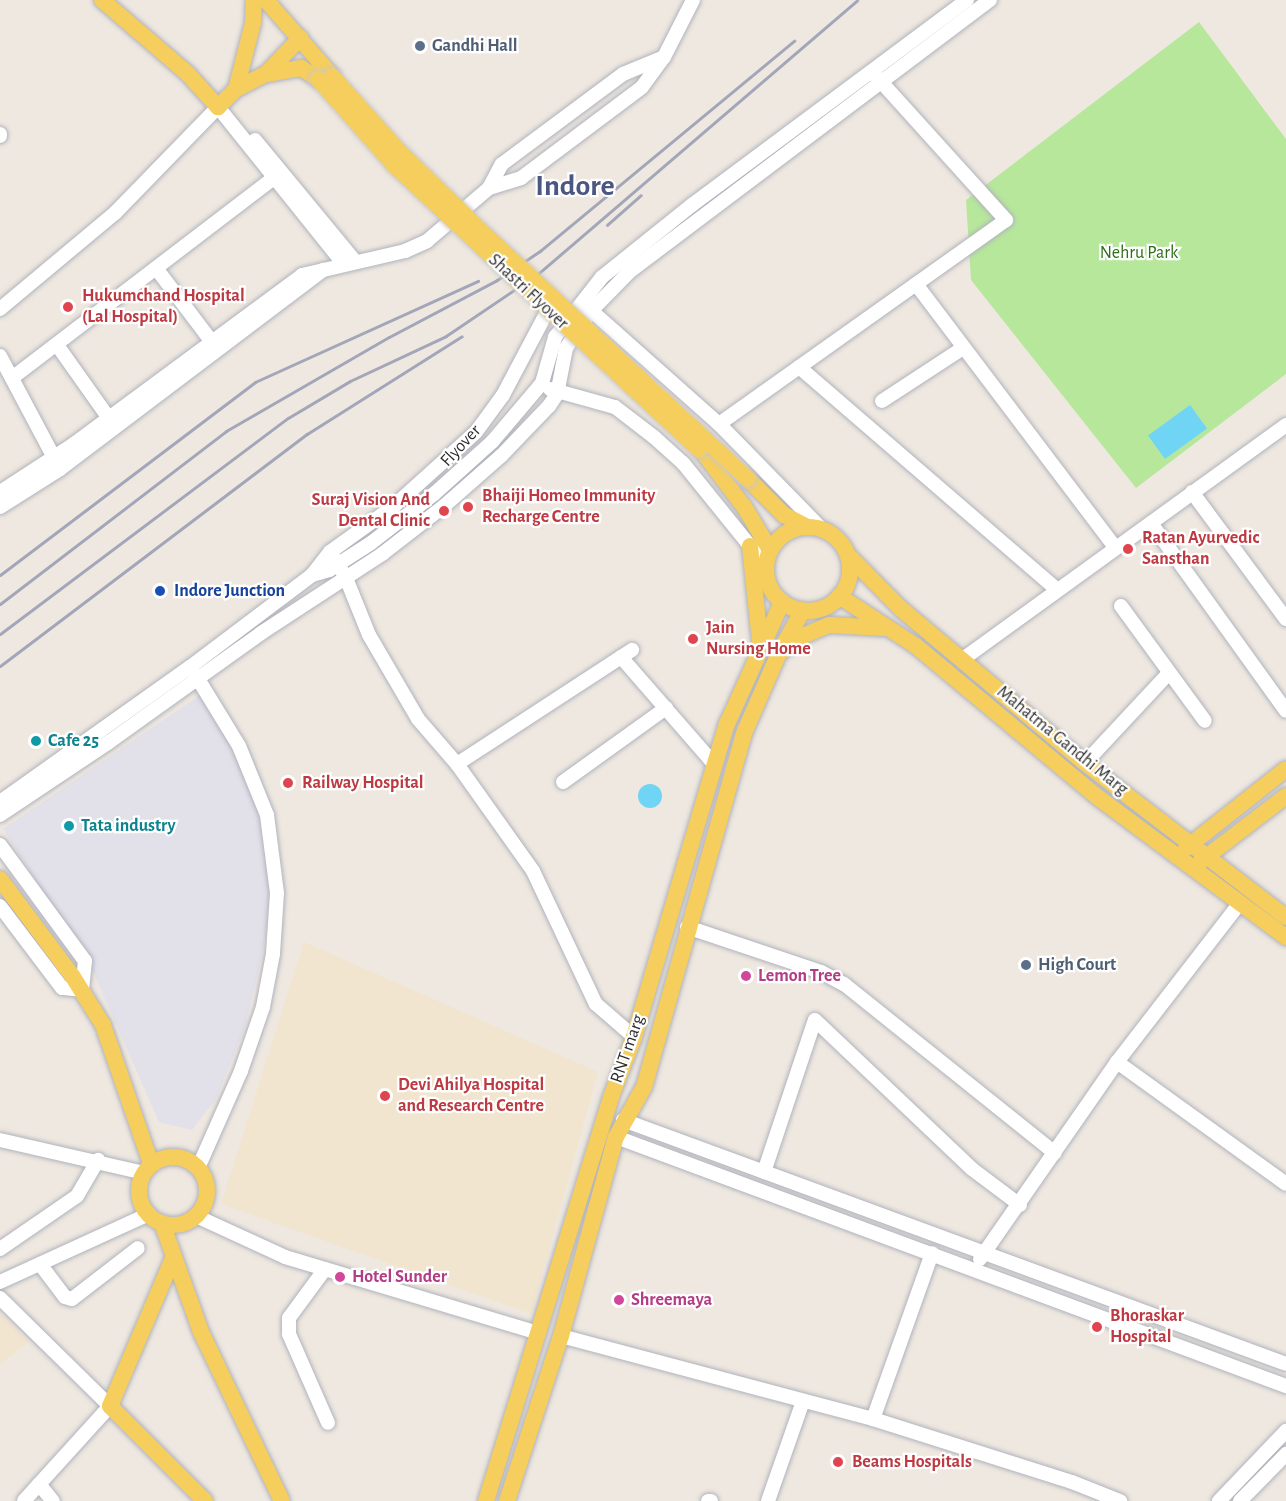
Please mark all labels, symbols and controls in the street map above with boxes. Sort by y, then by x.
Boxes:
place label: Gandhi Hall [432,35,517,57]
marker: Gandhi Hall [413,39,427,53]
district label: Indore [535,168,615,204]
park label: Nehru Park [1100,242,1178,264]
street label: Shastri Flyover [484,250,572,334]
place label: Hukumchand Hospital (Lal Hospital) [82,286,245,328]
marker: Hukumchand Hospital (Lal Hospital) [59,298,77,316]
street label: Flyover [436,420,486,472]
place label: Bhaiji Homeo Immunity Recharge Centre [482,486,655,528]
place label: Suraj Vision And Dental Clinic [312,490,430,532]
marker: Bhaiji Homeo Immunity Recharge Centre [459,498,477,516]
marker: Suraj Vision And Dental Clinic [435,502,453,520]
place label: Ratan Ayurvedic Sansthan [1142,528,1259,570]
marker: Ratan Ayurvedic Sansthan [1119,540,1137,558]
place label: Indore Junction [174,580,285,602]
marker: Indore Junction [151,582,169,600]
place label: Jain Nursing Home [706,618,811,660]
marker: Jain Nursing Home [684,630,702,648]
street label: Mahatma Gandhi Marg [992,682,1132,800]
place label: Cafe 25 [48,730,99,752]
marker: Cafe 25 [29,734,43,748]
place label: Railway Hospital [302,772,424,794]
marker: Railway Hospital [279,774,297,792]
place label: Tata industry [81,815,176,837]
marker: Tata industry [62,819,76,833]
place label: High Court [1038,954,1116,976]
marker: High Court [1019,958,1033,972]
place label: Lemon Tree [758,965,841,987]
marker: Lemon Tree [739,969,753,983]
street label: RNT marg [606,1012,650,1086]
place label: Devi Ahilya Hospital and Research Centre [398,1075,544,1118]
marker: Devi Ahilya Hospital and Research Centre [376,1087,394,1105]
place label: Hotel Sunder [352,1266,447,1288]
marker: Hotel Sunder [333,1270,347,1284]
place label: Shreemaya [631,1289,712,1311]
marker: Shreemaya [612,1293,626,1307]
place label: Bhoraskar Hospital [1110,1306,1184,1348]
marker: Bhoraskar Hospital [1088,1318,1106,1336]
place label: Beams Hospitals [852,1451,972,1473]
marker: Beams Hospitals [829,1453,847,1471]

